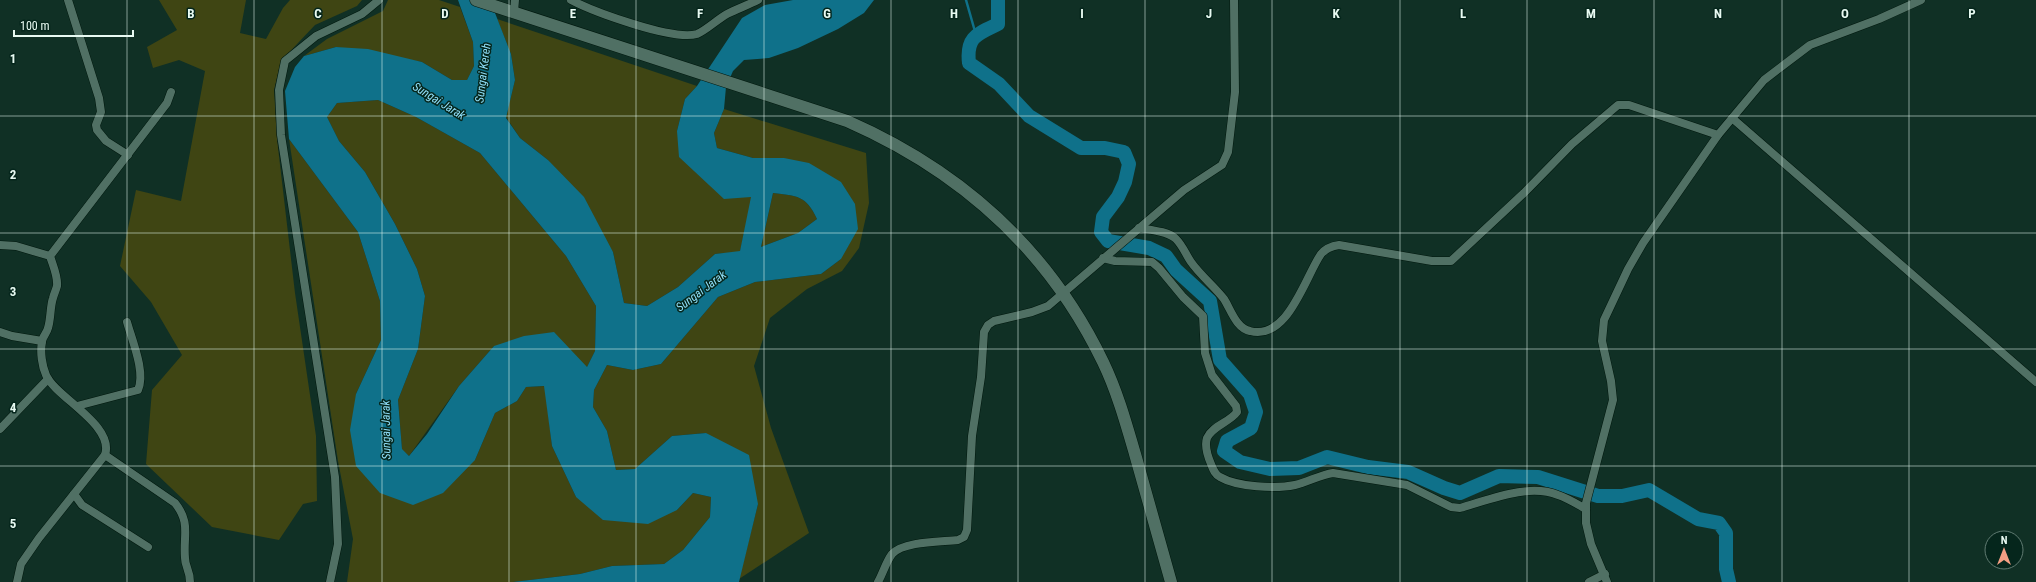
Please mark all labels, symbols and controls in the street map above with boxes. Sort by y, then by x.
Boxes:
text: B [187,6,195,21]
text: C [314,6,322,21]
text: D [441,6,449,21]
text: E [570,6,577,21]
text: F [697,6,703,21]
text: G [823,6,831,21]
text: H [950,6,958,21]
text: I [1080,6,1084,21]
text: J [1206,6,1212,21]
text: K [1332,6,1340,21]
text: L [1460,6,1466,21]
text: M [1586,6,1596,21]
text: N [1714,6,1722,21]
text: O [1841,6,1849,21]
text: P [1968,6,1976,21]
scale bar [14,12,133,38]
text: 100 m [20,19,50,33]
water label: Sungai Kereh [472,42,494,104]
text: 1 [10,51,16,66]
water label: Sungai Jarak [410,79,469,123]
text: 2 [10,167,17,182]
water label: Sungai Jarak [673,267,730,314]
text: 3 [10,284,16,299]
water label: Sungai Jarak [378,399,394,460]
text: 4 [10,400,17,415]
text: 5 [10,516,17,531]
north arrow [1984,530,2024,570]
text: N [2001,534,2008,547]

